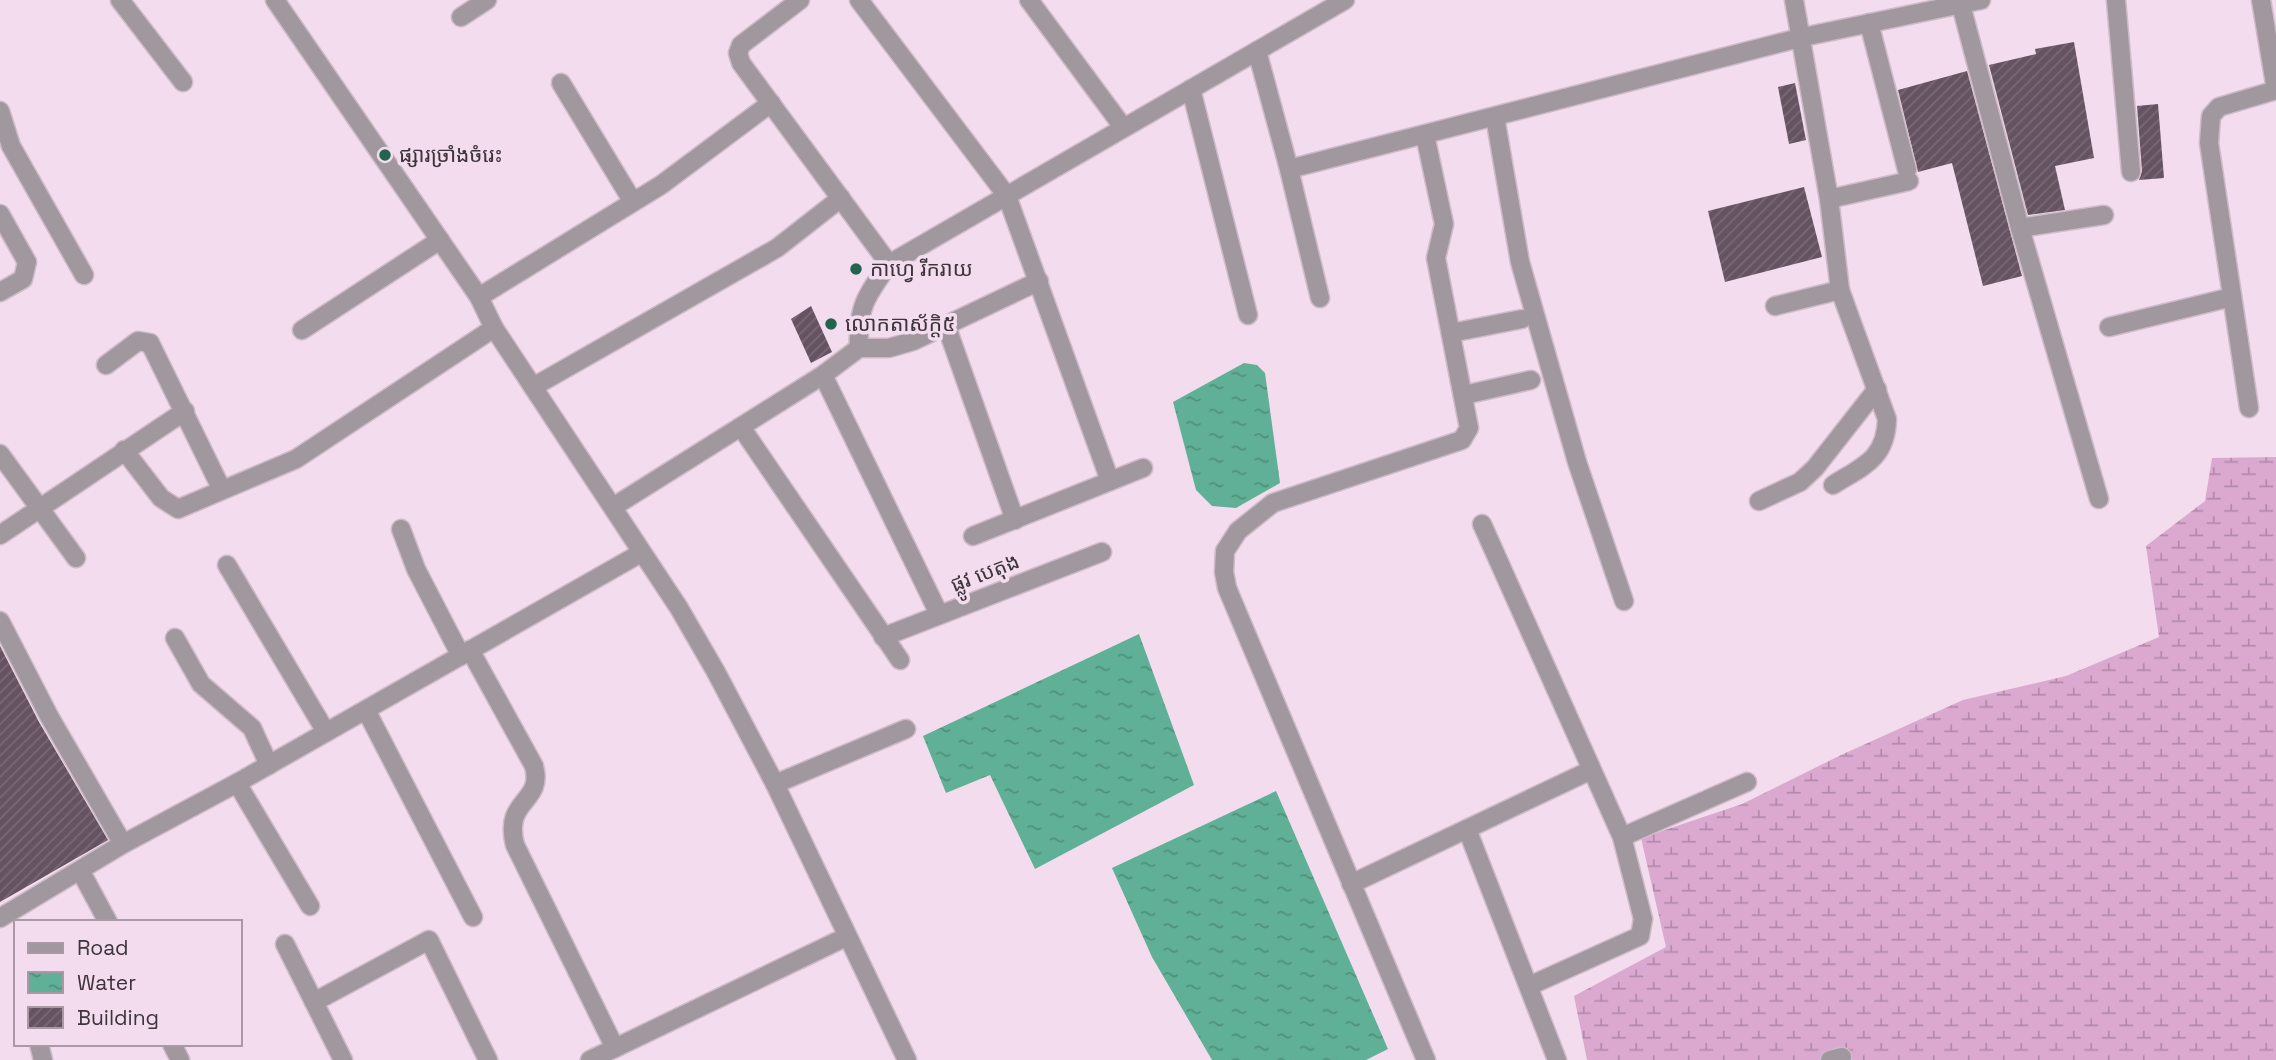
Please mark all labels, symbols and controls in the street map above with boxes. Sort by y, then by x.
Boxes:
place label: ផ្សារច្រាំងចំរេះ [399,141,503,168]
marker: ផ្សារច្រាំងចំរេះ [377,147,393,163]
place label: កាហ្វេ រីករាយ [870,255,973,283]
marker: កាហ្វេ រីករាយ [848,261,864,277]
place label: លោកតាស័ក្តិ៥ [845,310,956,338]
marker: លោកតាស័ក្តិ៥ [823,316,839,332]
street label: ផ្លូវ បេតុង [947,547,1025,604]
legend [14,920,242,1046]
text: Road [77,934,129,961]
text: Water [77,969,136,996]
text: Building [77,1004,159,1031]

